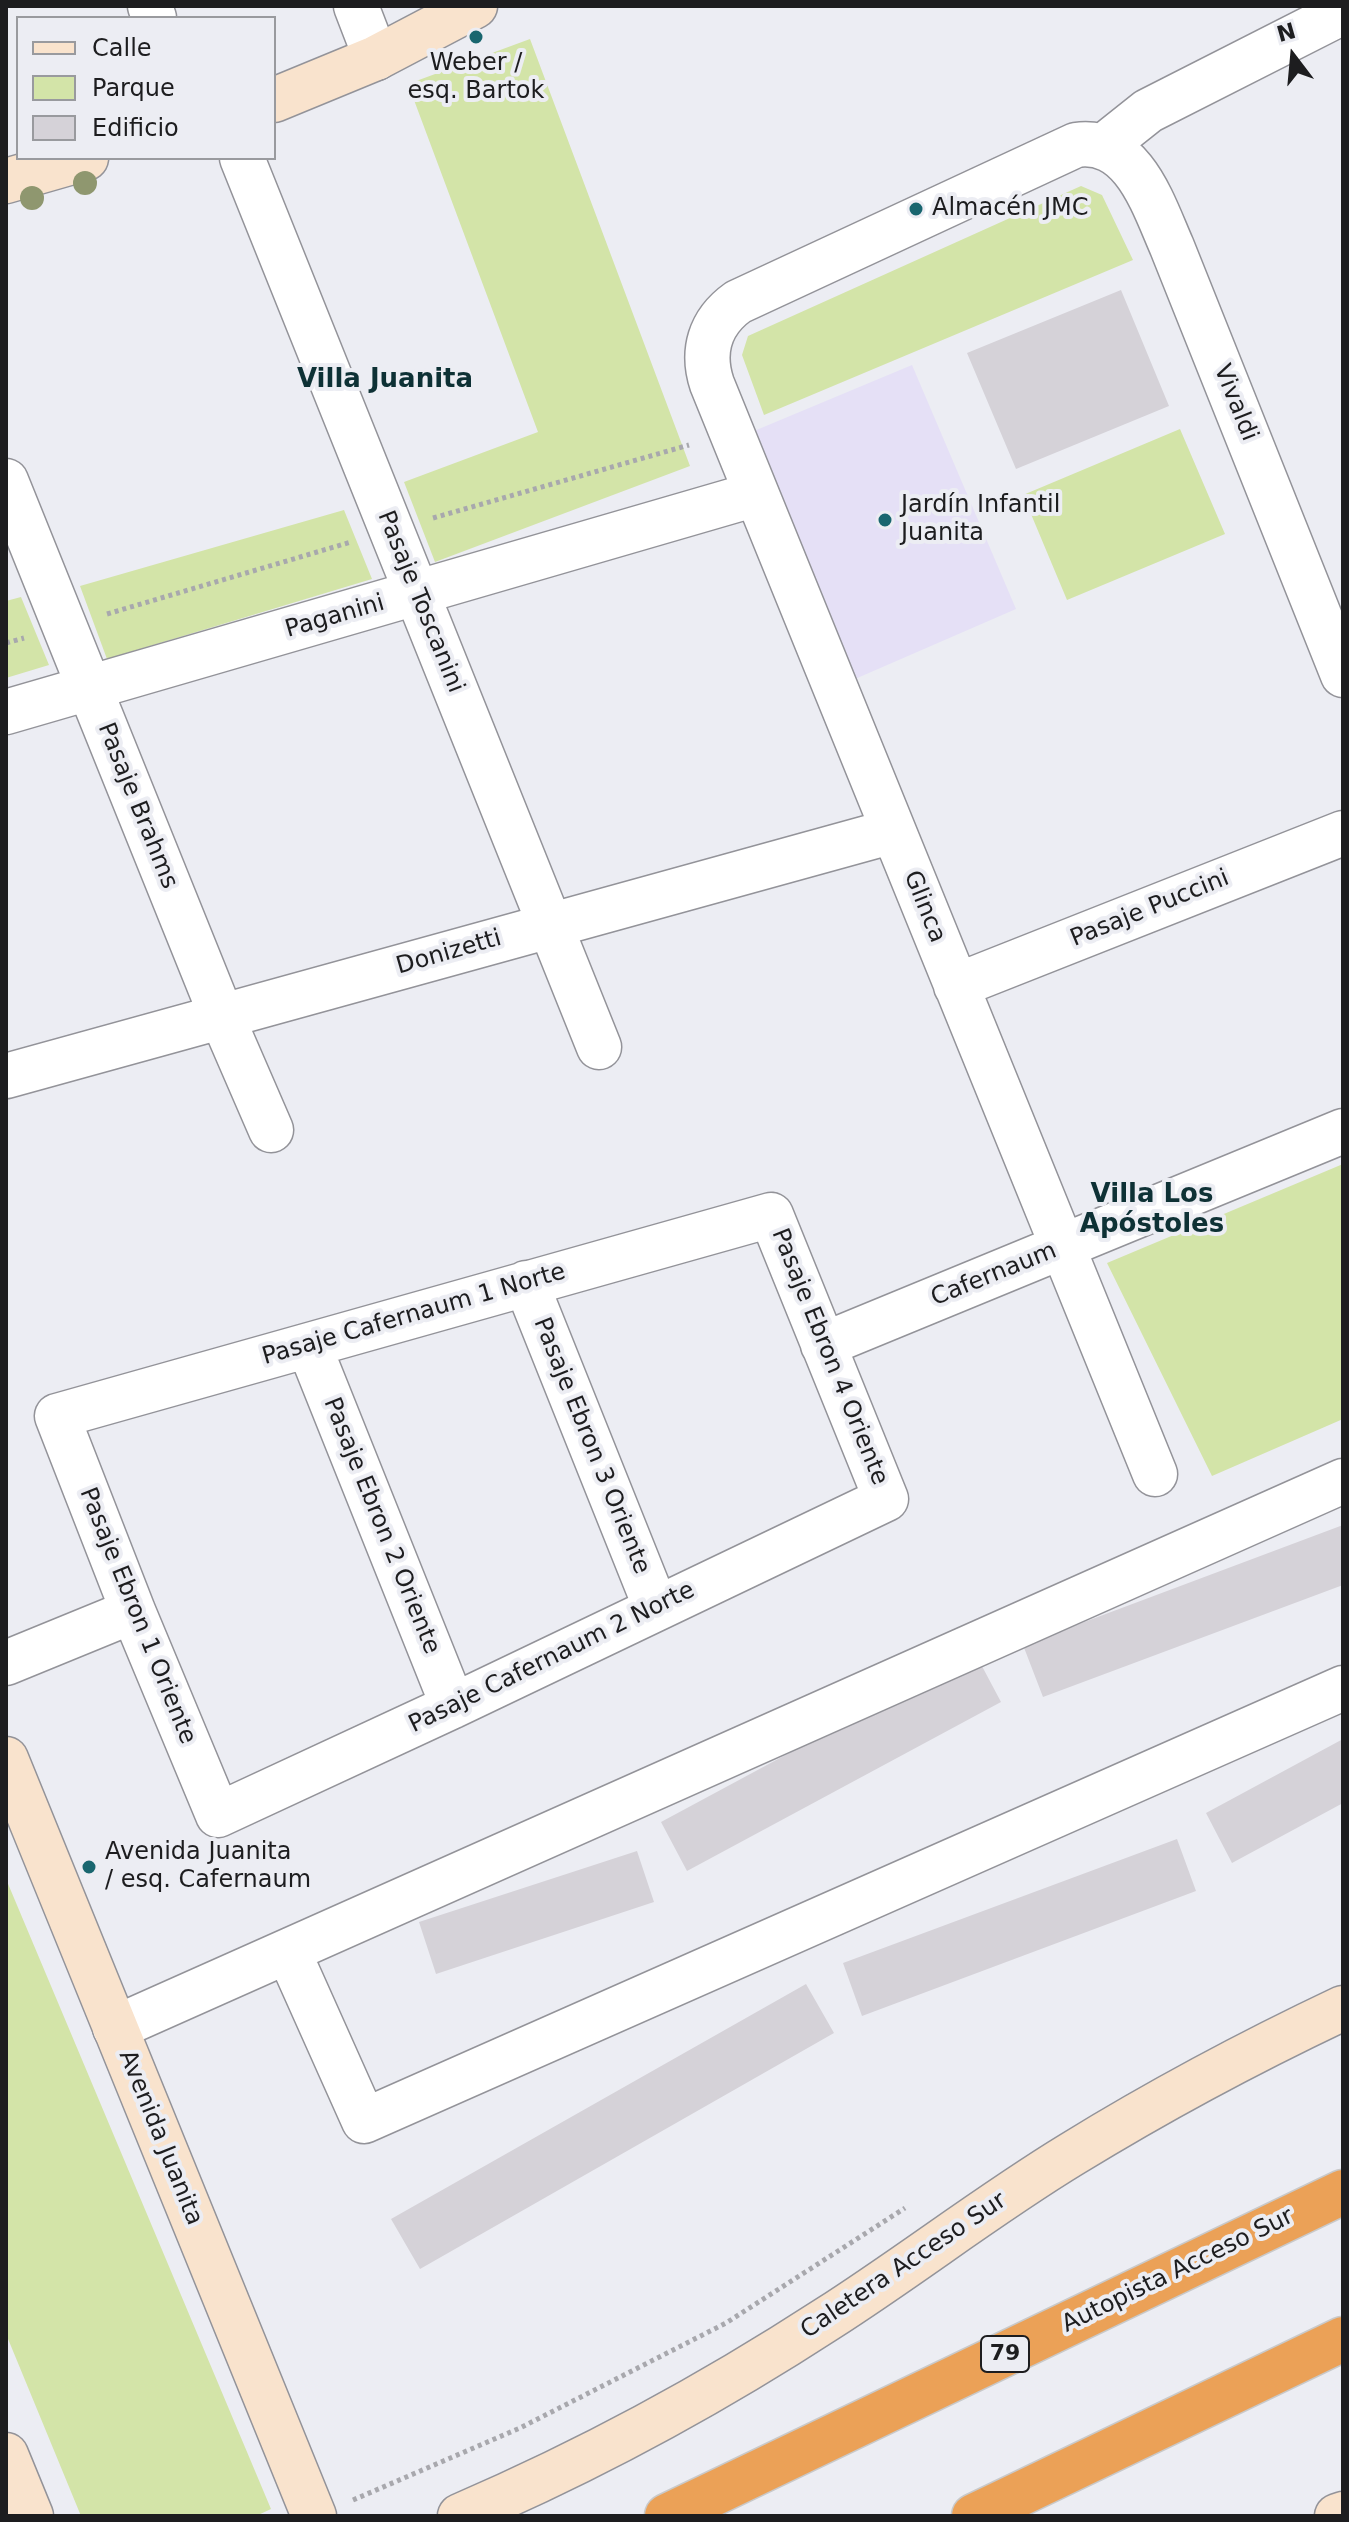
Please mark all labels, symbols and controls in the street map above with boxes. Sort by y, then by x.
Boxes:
legend [16,16,276,160]
north arrow [1253,16,1333,96]
text: N [1274,18,1299,47]
marker: Weber / esq. Bartok [467,28,485,46]
text: Calle [92,34,152,62]
place label: Weber / esq. Bartok [408,50,544,106]
text: Parque [92,74,175,102]
text: Edificio [92,114,179,142]
place label: Almacén JMC [932,195,1089,223]
marker: Almacén JMC [907,200,925,218]
street label: Vivaldi [1207,361,1263,445]
district label: Villa Juanita [297,364,473,396]
place label: Jardín Infantil Juanita [901,492,1060,548]
street label: Pasaje Toscanini [370,507,470,697]
marker: Jardín Infantil Juanita [876,511,894,529]
street label: Paganini [282,589,388,645]
street label: Pasaje Brahms [91,719,183,893]
street label: Pasaje Puccini [1066,864,1234,954]
street label: Glinca [897,867,951,947]
street label: Donizetti [393,924,505,982]
district label: Villa Los Apóstoles [1080,1179,1224,1240]
street label: Pasaje Ebron 4 Oriente [764,1225,894,1489]
street label: Cafernaum [927,1237,1061,1313]
street label: Pasaje Cafernaum 1 Norte [259,1258,569,1372]
street label: Pasaje Ebron 3 Oriente [526,1314,656,1578]
street label: Pasaje Ebron 2 Oriente [316,1394,446,1658]
street label: Pasaje Ebron 1 Oriente [72,1484,202,1748]
street label: Pasaje Cafernaum 2 Norte [404,1576,700,1740]
place label: Avenida Juanita / esq. Cafernaum [105,1839,311,1895]
marker: Avenida Juanita / esq. Cafernaum [80,1858,98,1876]
street label: Avenida Juanita [112,2046,208,2230]
street label: Caletera Acceso Sur [796,2187,1012,2345]
street label: Autopista Acceso Sur [1057,2202,1299,2340]
road number: 79 [981,2336,1029,2372]

